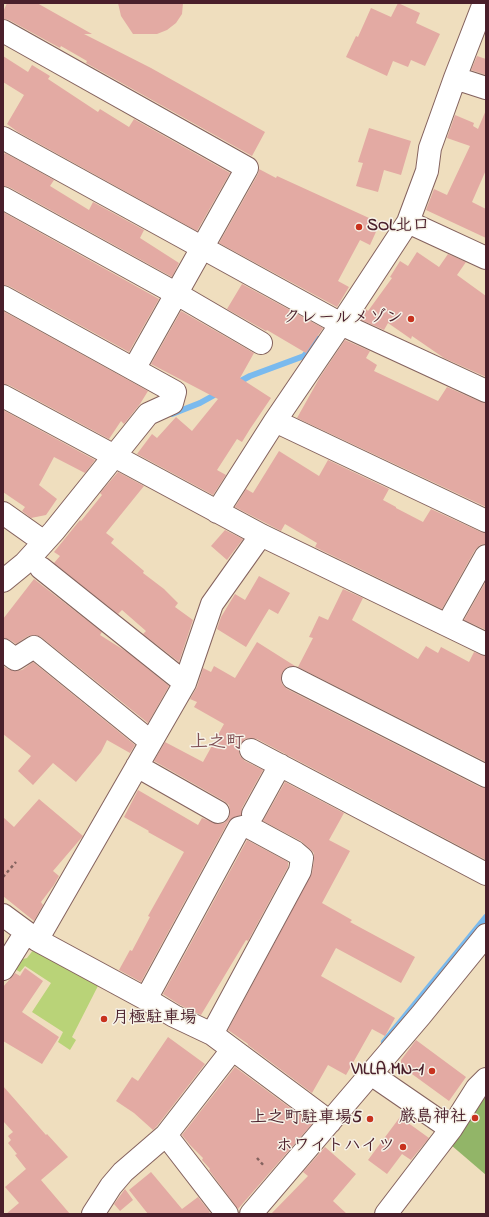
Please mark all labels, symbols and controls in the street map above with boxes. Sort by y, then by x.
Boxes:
place label: SOL北口 [367,217,429,237]
marker: SOL北口 [354,222,364,232]
place label: クレールメゾン [283,309,403,329]
marker: クレールメゾン [406,314,416,324]
district label: 上之町 [190,733,244,755]
place label: 月極駐車場 [112,1009,197,1029]
marker: 月極駐車場 [99,1014,109,1024]
place label: VILLA MN-1 [351,1061,424,1081]
marker: VILLA MN-1 [427,1066,437,1076]
place label: 厳島神社 [399,1108,467,1128]
place label: 上之町駐車場5 [250,1109,362,1129]
marker: 厳島神社 [470,1113,480,1123]
marker: 上之町駐車場5 [365,1114,375,1124]
place label: ホワイトハイツ [276,1137,395,1157]
marker: ホワイトハイツ [398,1142,408,1152]

